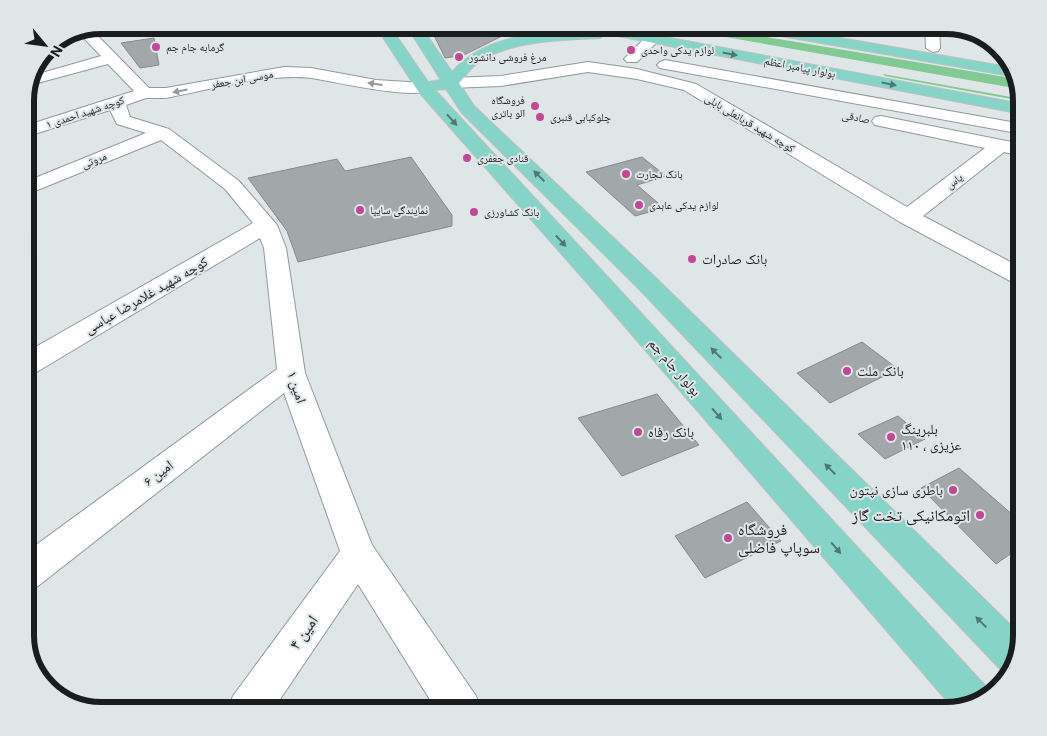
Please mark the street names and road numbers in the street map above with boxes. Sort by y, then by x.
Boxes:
street label: بولوار پیامبر اعظم [763,54,837,82]
street label: موسی ابن جعفر [209,68,274,92]
street label: کوچه شهید قربانعلی بابلی [703,92,797,156]
street label: کوچه شهید احمدی ۱ [44,94,126,131]
street label: صادقی [841,109,871,126]
street label: مروتی [80,150,109,171]
street label: یاس [943,170,966,192]
street label: کوچه شهید غلامرضا عباسی [81,253,211,338]
street label: بولوار جام جم [644,335,704,401]
street label: امین ۱ [283,369,310,405]
street label: امین ۶ [140,457,176,490]
street label: امین ۴ [285,612,323,654]

